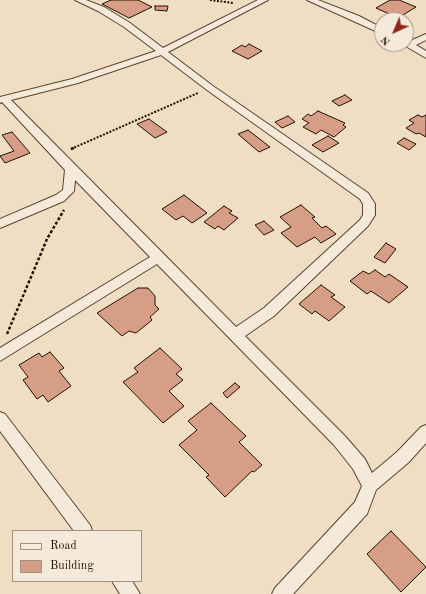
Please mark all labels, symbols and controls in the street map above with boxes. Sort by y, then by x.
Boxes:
north arrow [374,12,414,52]
text: N [379,33,393,47]
legend [12,530,142,582]
text: Road [50,540,77,552]
text: Building [50,560,94,572]

